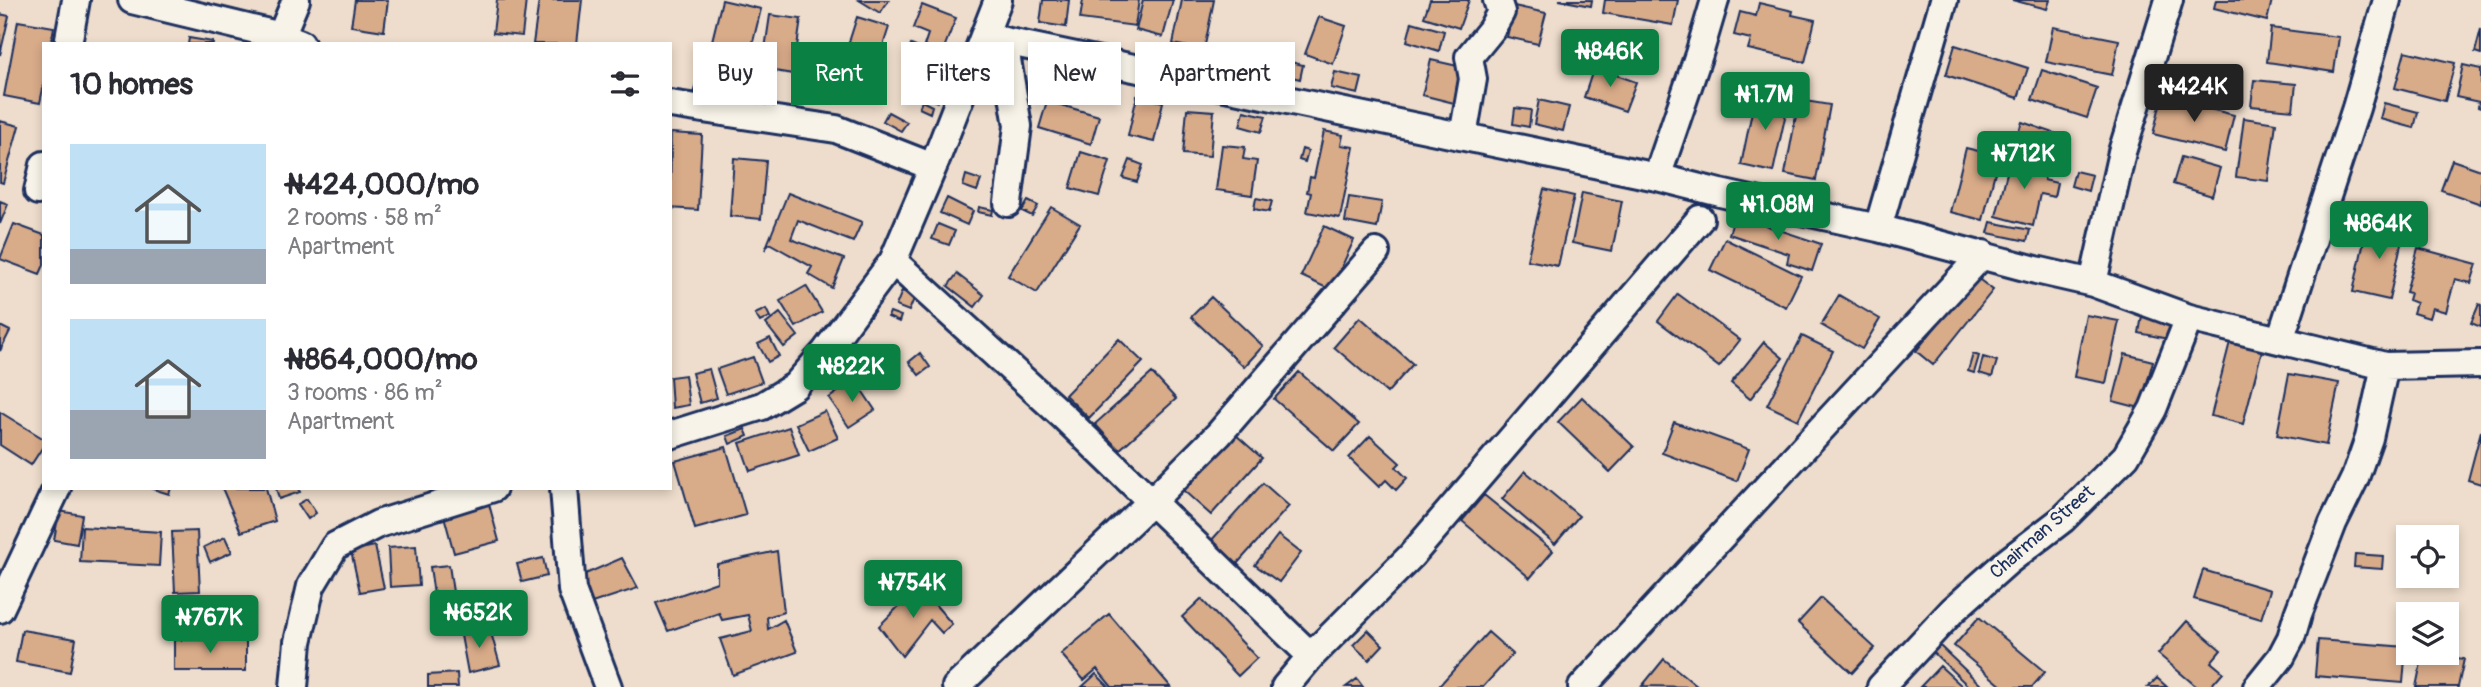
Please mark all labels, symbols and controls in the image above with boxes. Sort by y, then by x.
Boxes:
pin: ₦846K [1561,29,1659,89]
text: ₦846K [1577,37,1643,66]
chip: Buy [693,42,777,105]
chip: Rent [791,42,887,105]
chip: Filters [901,42,1014,105]
chip: New [1028,42,1121,105]
chip: Apartment [1135,42,1295,105]
pin: ₦424K [2145,64,2243,124]
icon: filters [606,65,644,103]
text: 10 homes [70,66,193,103]
pin: ₦1.7M [1716,72,1814,132]
text: ₦424K [2160,72,2228,101]
text: ₦1.7M [1737,80,1793,109]
pin: ₦712K [1975,132,2073,191]
text: ₦712K [1993,139,2055,168]
text: ₦424,000/mo [287,166,479,203]
icon: home [126,172,210,256]
pin: ₦1.08M [1721,182,1835,242]
text: ₦1.08M [1742,190,1814,219]
pin: ₦864K [2330,202,2428,261]
text: 2 rooms · 58 m² [287,203,442,232]
text: ₦864K [2346,209,2412,238]
text: Apartment [287,232,394,261]
text: ₦864,000/mo [287,341,478,378]
pin: ₦822K [803,344,901,404]
icon: home [126,347,210,431]
text: ₦822K [820,352,884,381]
text: 3 rooms · 86 m² [287,378,443,407]
text: Apartment [287,407,394,436]
street label: Chairman Street [1985,480,2100,584]
map controls [2396,525,2459,665]
button: locate [2396,525,2459,588]
pin: ₦754K [864,560,962,620]
text: ₦754K [880,568,946,597]
pin: ₦652K [430,590,528,650]
pin: ₦767K [161,596,259,655]
text: ₦652K [446,598,512,627]
button: layers [2396,602,2459,665]
text: ₦767K [177,603,243,632]

